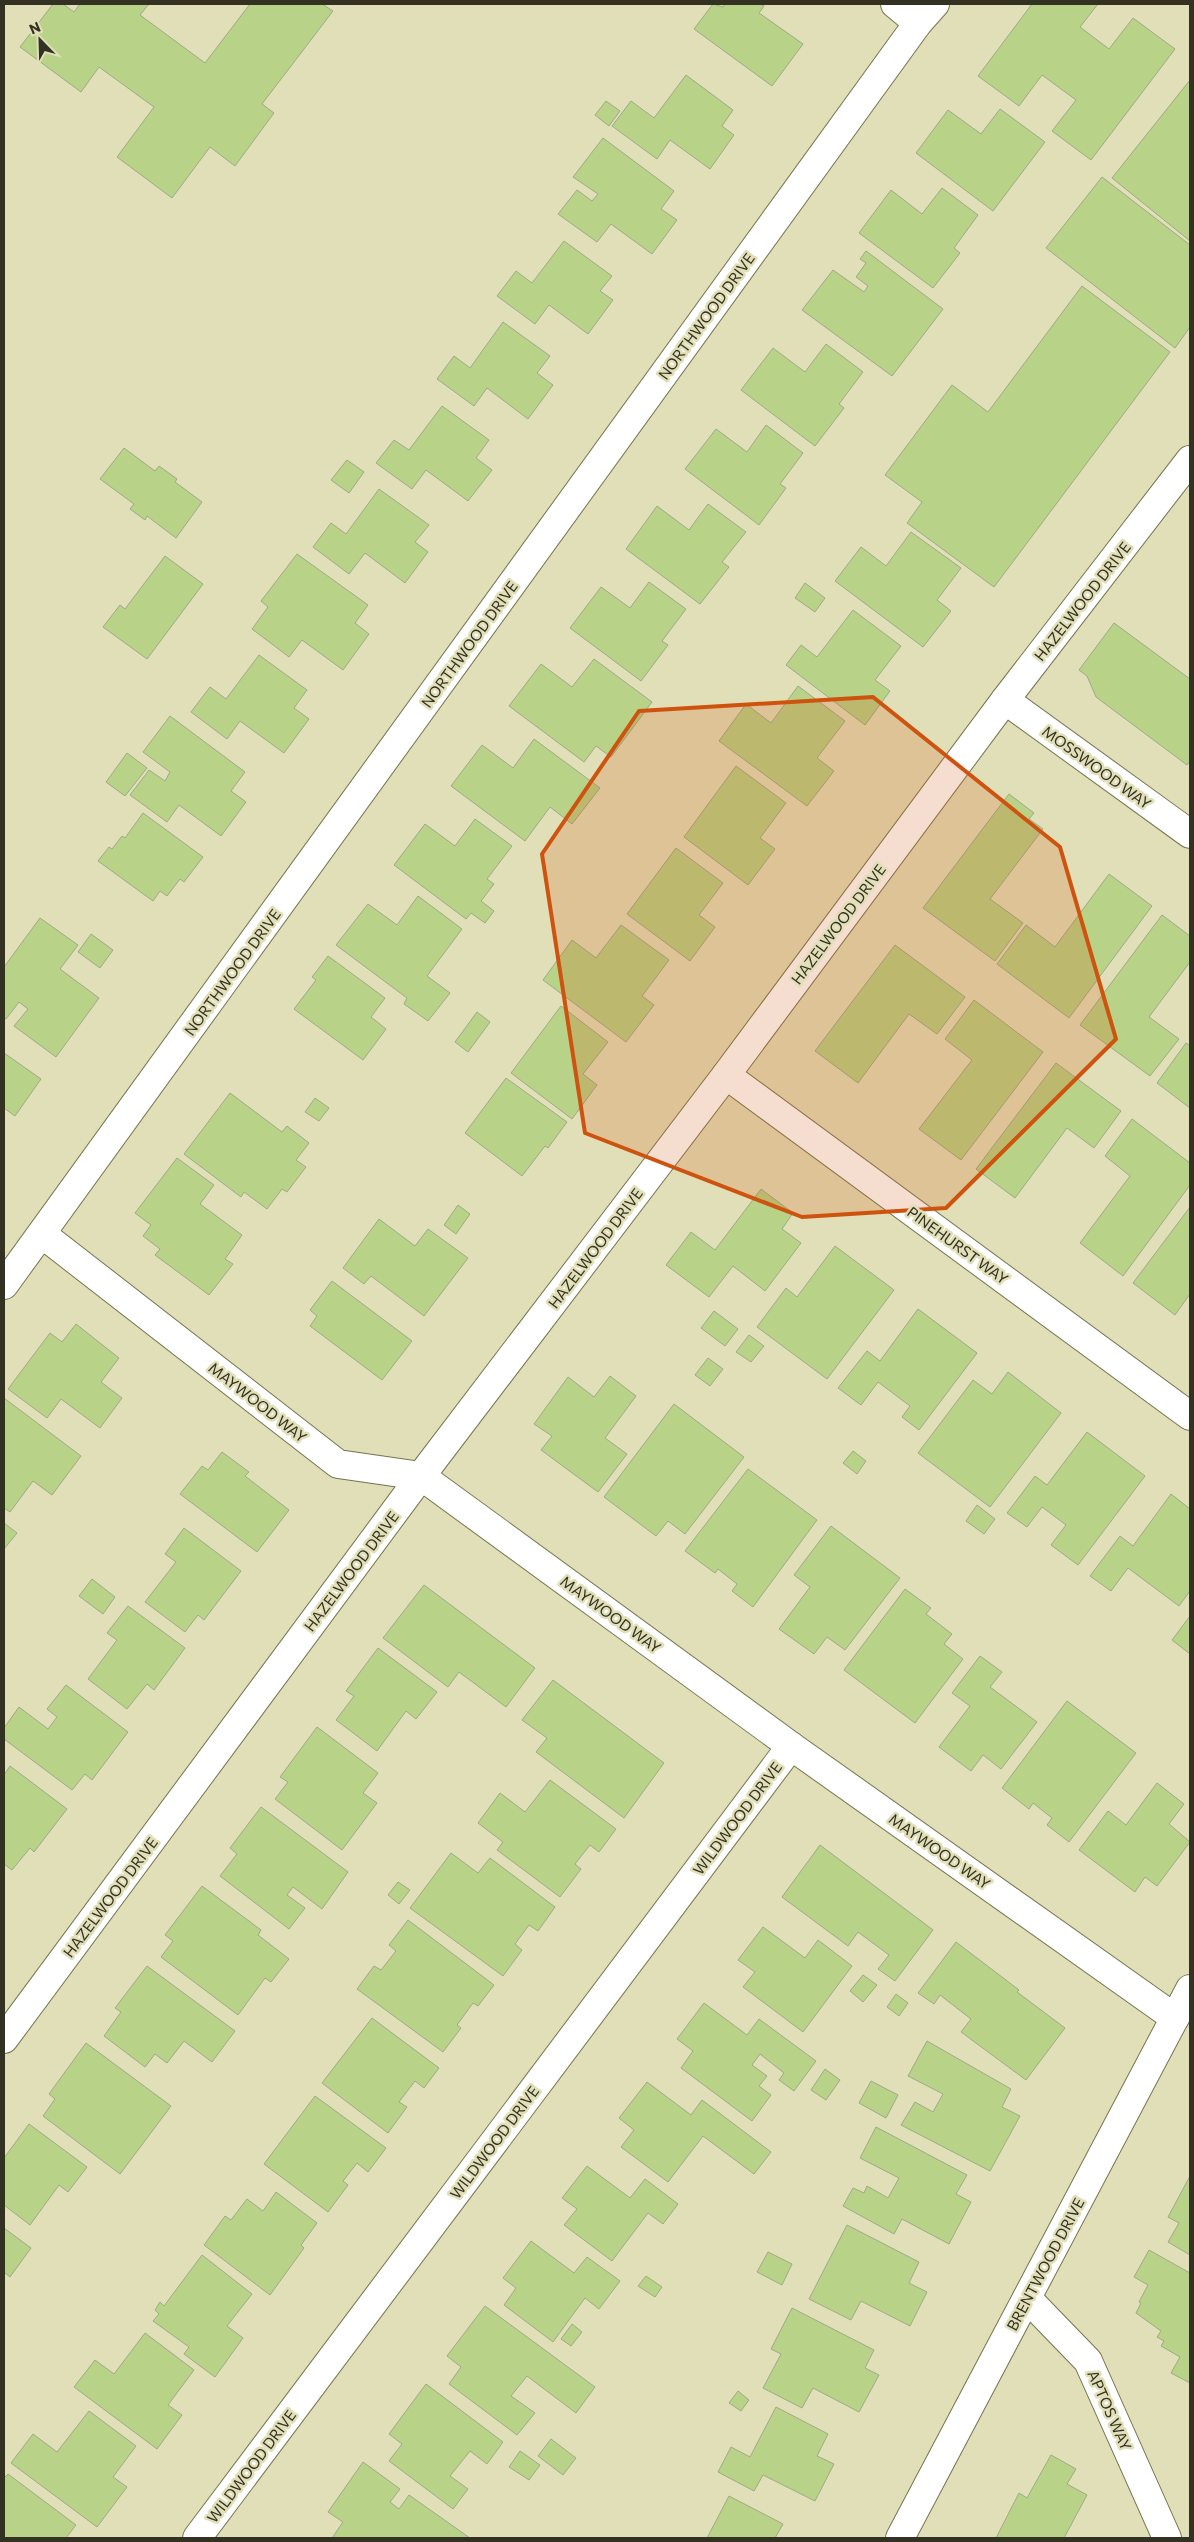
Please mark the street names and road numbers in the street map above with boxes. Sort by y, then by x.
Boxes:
street label: NORTHWOOD DRIVE [654,249,758,383]
street label: HAZELWOOD DRIVE [1030,538,1134,664]
street label: NORTHWOOD DRIVE [417,577,521,711]
street label: MOSSWOOD WAY [1039,721,1155,813]
street label: HAZELWOOD DRIVE [787,860,889,988]
street label: NORTHWOOD DRIVE [180,905,284,1039]
street label: HAZELWOOD DRIVE [544,1184,646,1312]
street label: PINEHURST WAY [904,1202,1012,1288]
street label: MAYWOOD WAY [205,1358,311,1446]
street label: HAZELWOOD DRIVE [300,1507,402,1635]
street label: MAYWOOD WAY [557,1572,665,1657]
street label: WILDWOOD DRIVE [689,1758,785,1878]
street label: MAYWOOD WAY [886,1809,994,1893]
street label: HAZELWOOD DRIVE [59,1833,161,1961]
street label: WILDWOOD DRIVE [446,2082,542,2202]
street label: BRENTWOOD DRIVE [1002,2195,1088,2333]
street label: APTOS WAY [1084,2367,1136,2453]
street label: WILDWOOD DRIVE [203,2406,299,2526]

